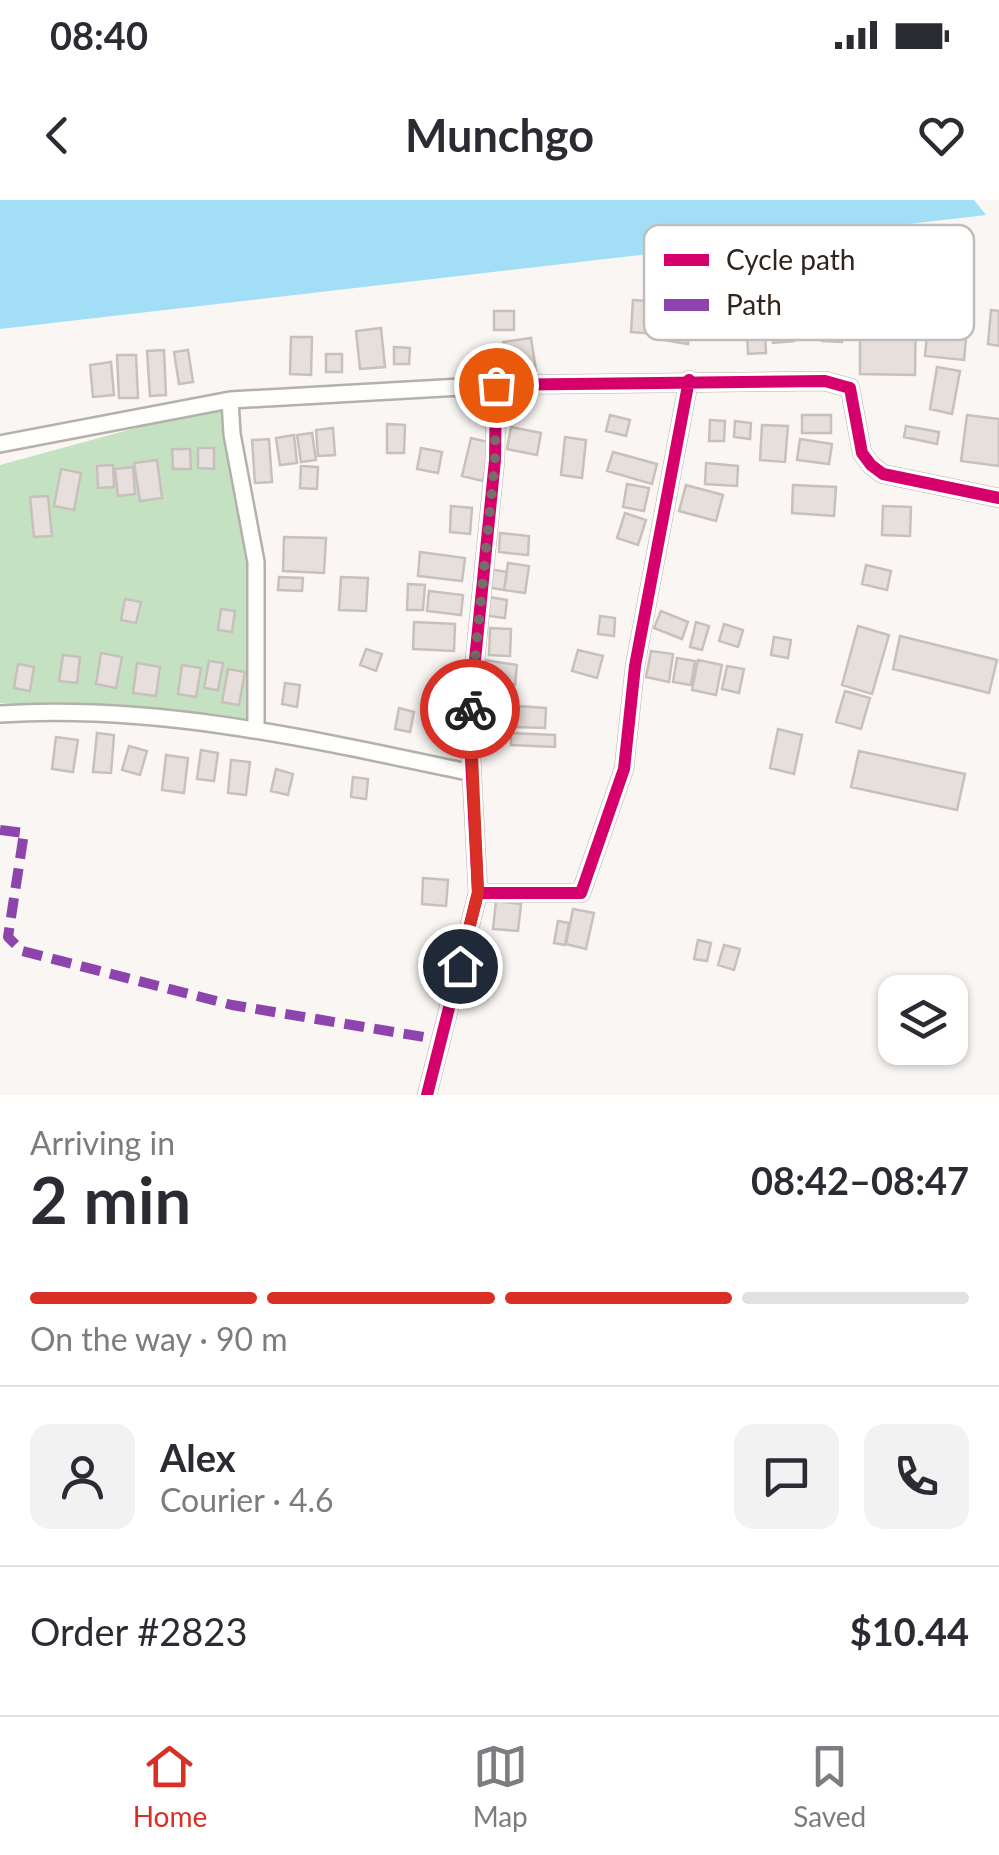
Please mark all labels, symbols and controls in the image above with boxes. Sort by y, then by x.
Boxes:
text: 08:40 [50,12,148,58]
icon: back [30,108,85,163]
text: Munchgo [405,108,594,162]
icon: heart [914,108,969,163]
legend [644,225,974,340]
text: Cycle path [726,242,855,276]
text: Path [726,287,782,321]
pin [454,343,539,428]
icon: bag [469,358,524,413]
courier [420,659,520,759]
icon: bike [443,682,498,737]
pin [418,924,503,1009]
icon: home [433,939,488,994]
map controls [878,975,968,1065]
button: layers [878,975,968,1065]
text: Arriving in [30,1123,175,1162]
text: 08:42–08:47 [751,1157,969,1203]
text: 2 min [30,1160,191,1238]
text: On the way · 90 m [30,1319,288,1358]
button: person [30,1424,135,1529]
button: chat [734,1424,839,1529]
button: phone [864,1424,969,1529]
text: Alex [160,1434,236,1480]
text: Courier · 4.6 [160,1480,334,1519]
text: Order #2823 [30,1608,247,1654]
text: $10.44 [850,1608,969,1654]
tab: Home [133,1739,207,1833]
tab: Map [473,1739,528,1833]
tab: Saved [793,1739,866,1833]

